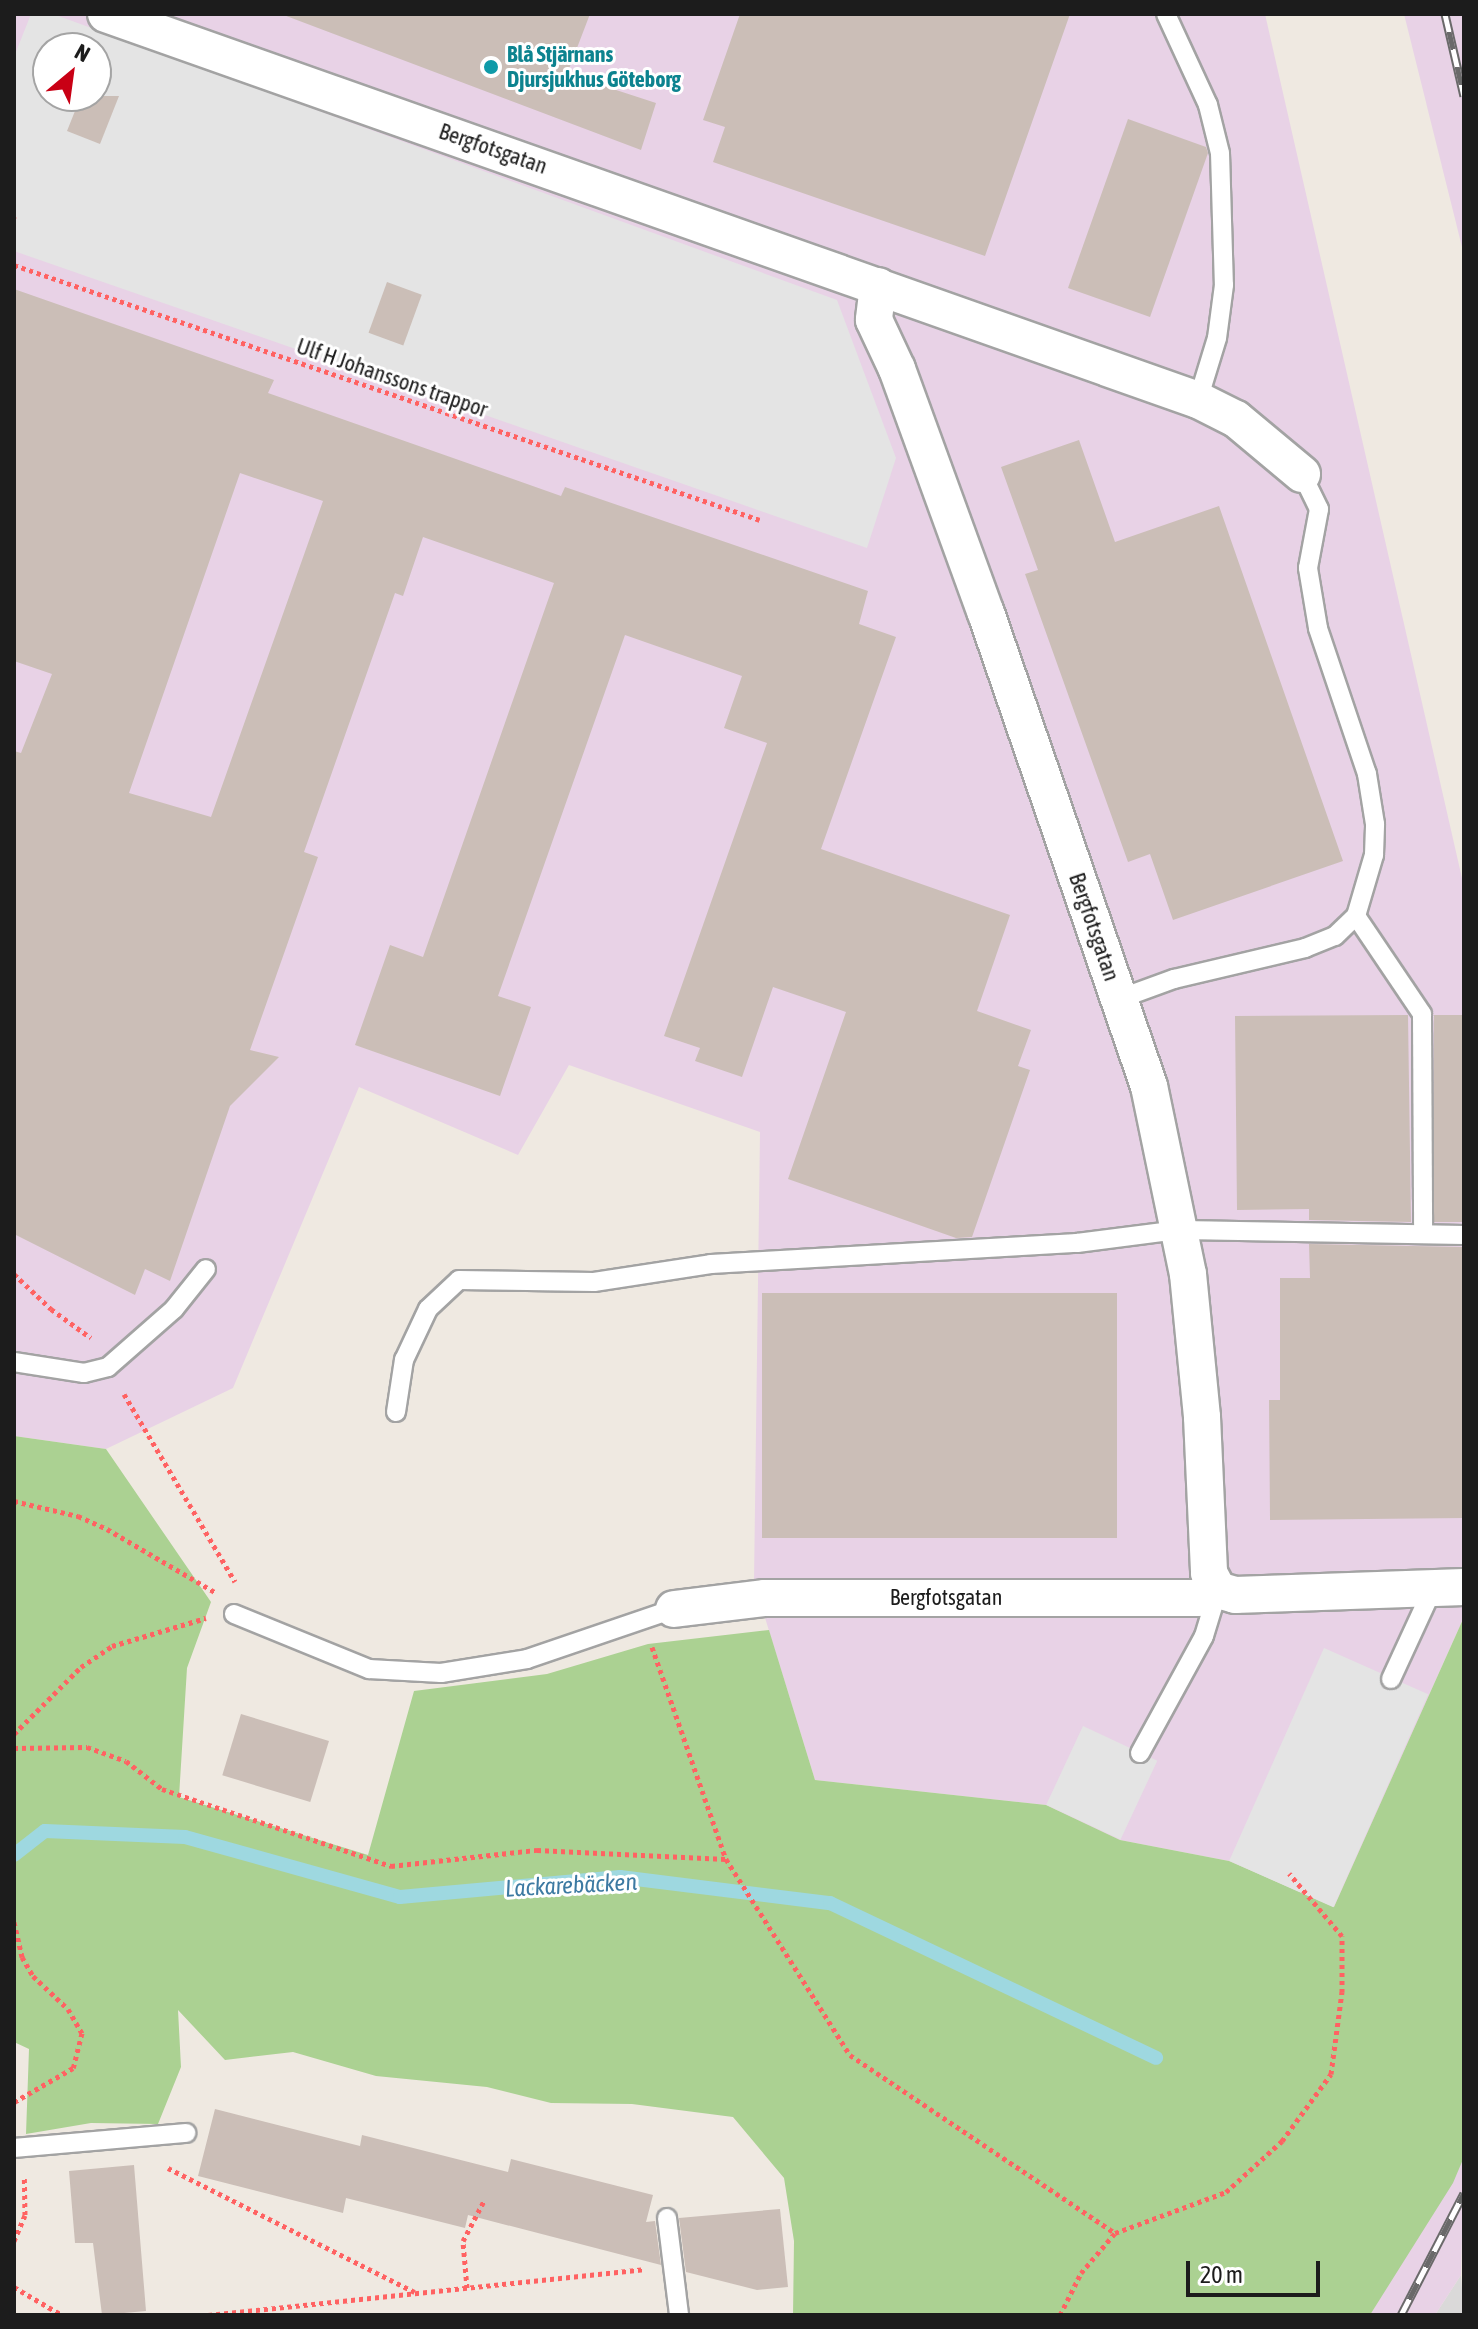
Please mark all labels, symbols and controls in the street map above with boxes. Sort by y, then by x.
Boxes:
north arrow [32,32,112,112]
text: N [71,38,95,67]
place label: Blå Stjärnans Djursjukhus Göteborg [507,41,681,92]
marker: Blå Stjärnans Djursjukhus Göteborg [482,58,500,76]
street label: Bergfotsgatan [435,118,551,180]
street label: Ulf H Johanssons trappor [293,333,491,423]
street label: Bergfotsgatan [1063,869,1125,985]
street label: Bergfotsgatan [890,1585,1002,1611]
water label: Lackarebäcken [504,1867,638,1903]
scale bar [1190,2245,1324,2295]
text: 20 m [1200,2261,1243,2288]

